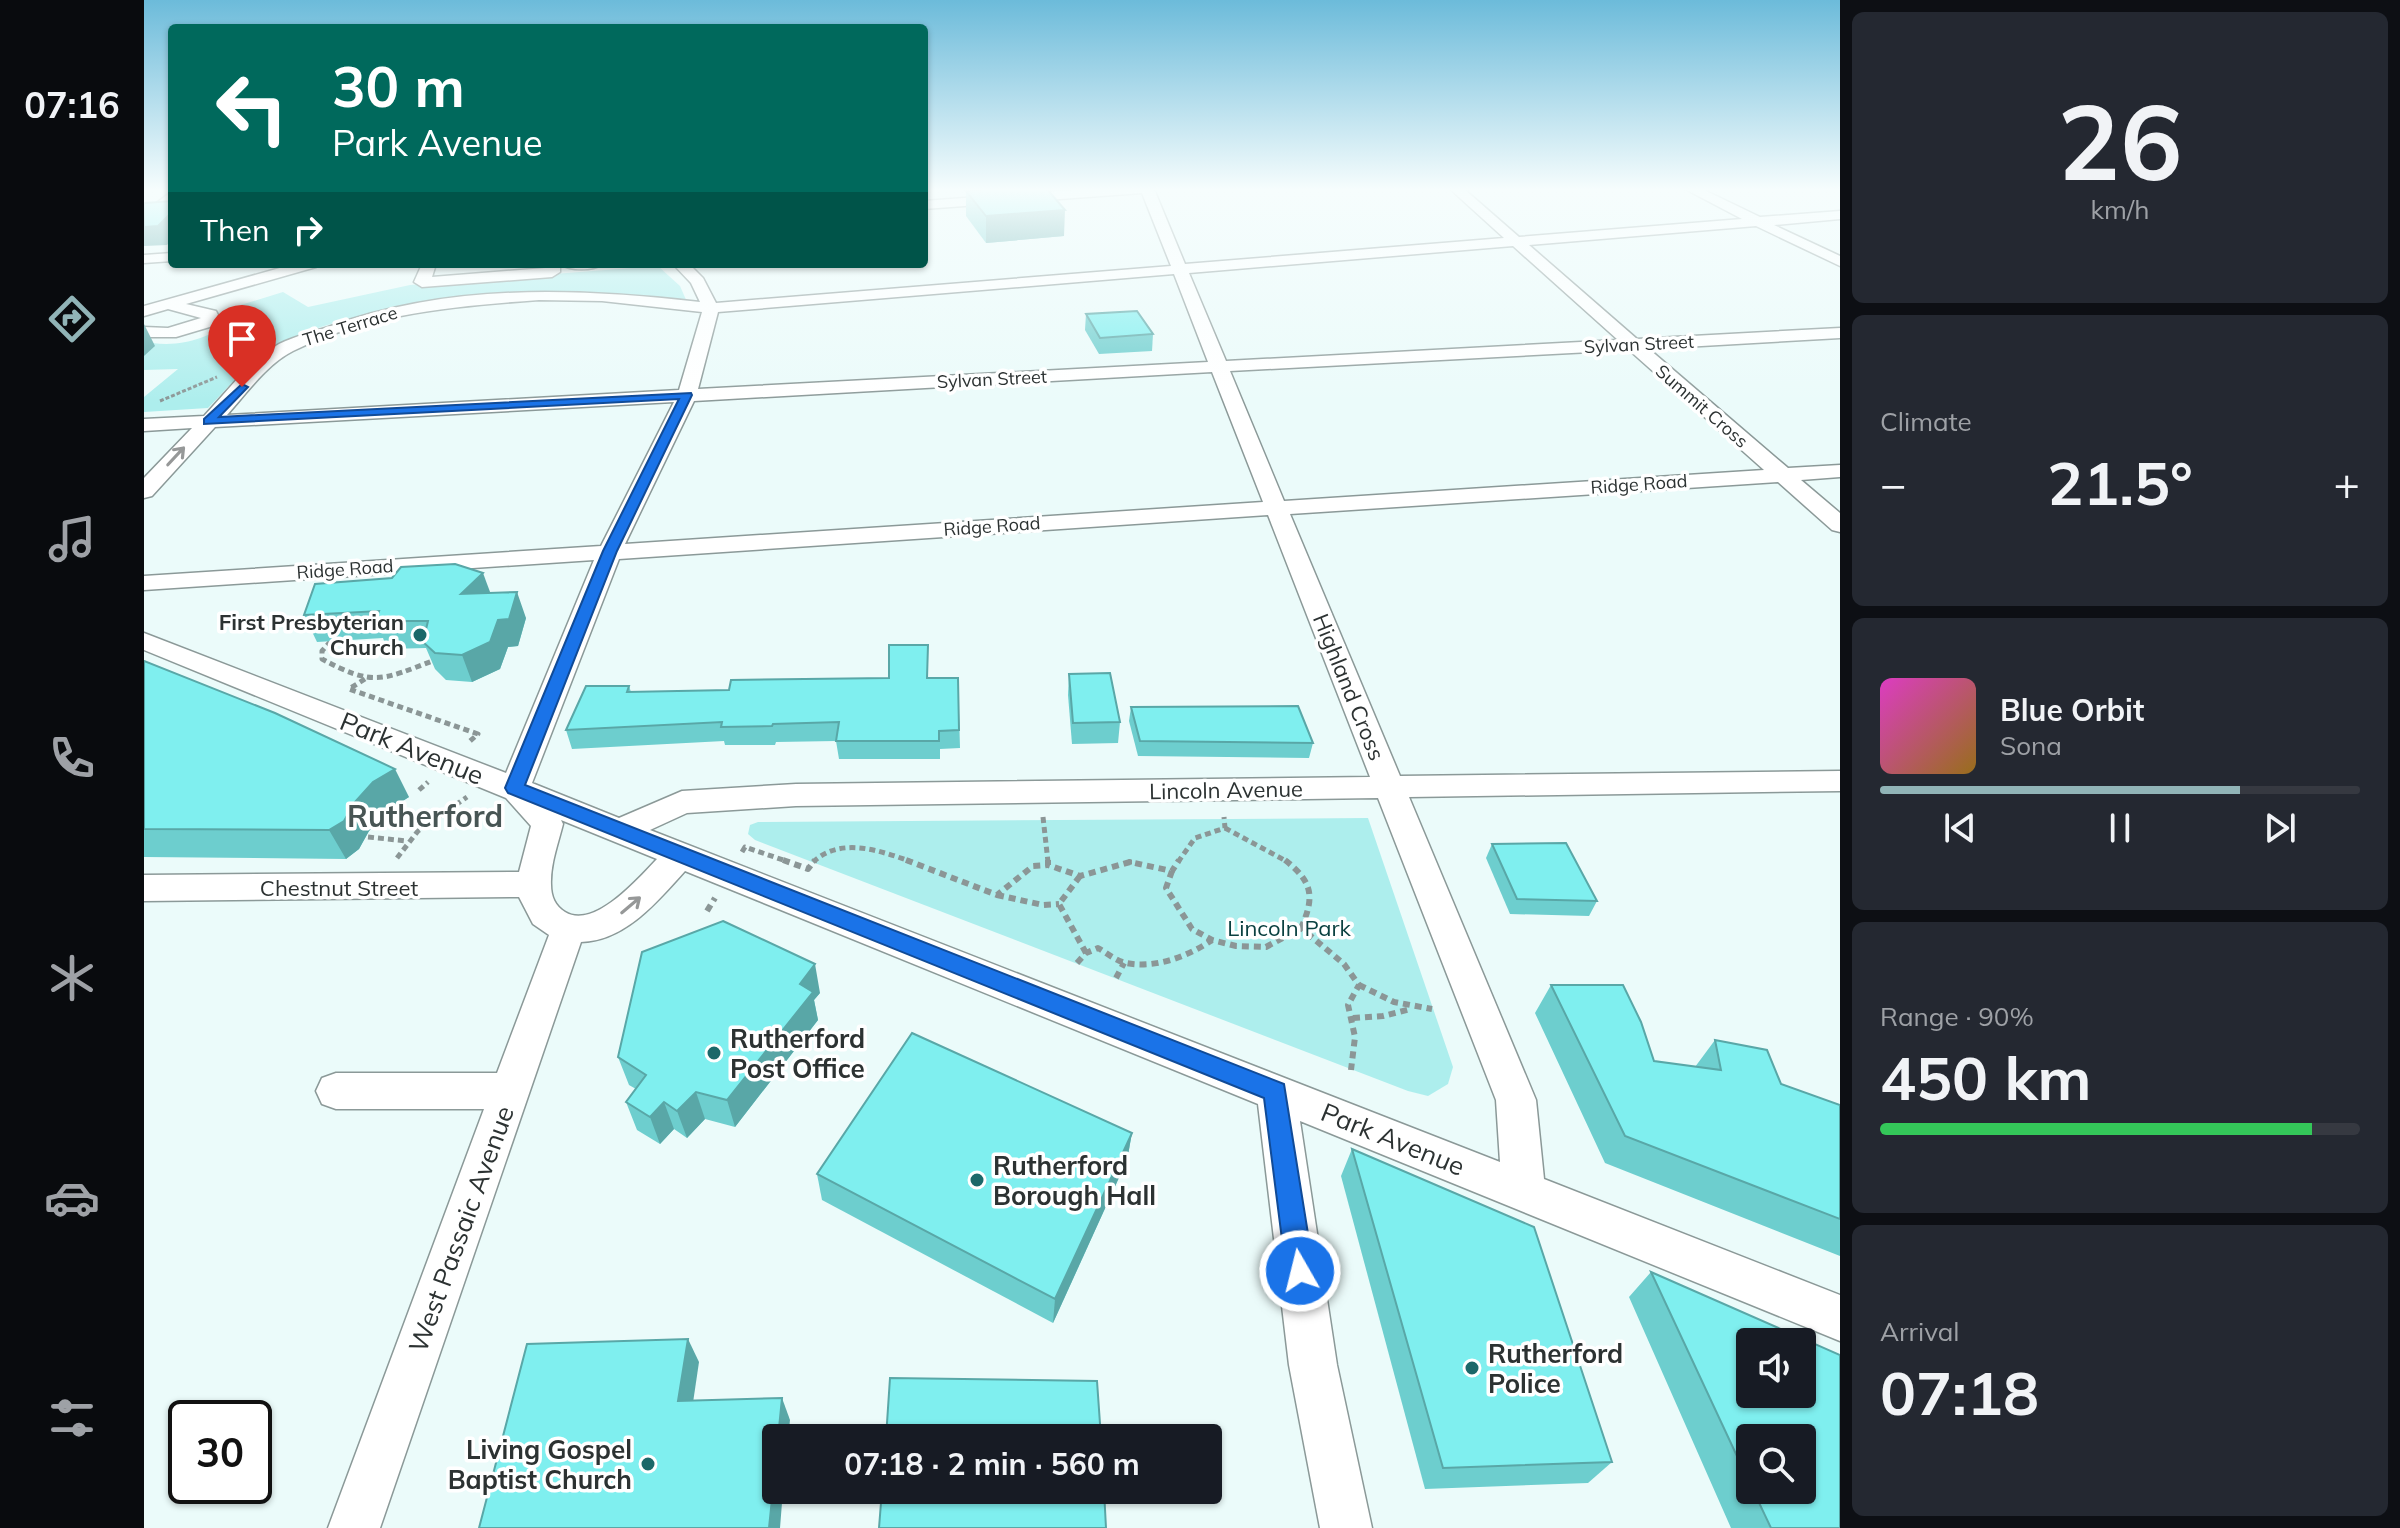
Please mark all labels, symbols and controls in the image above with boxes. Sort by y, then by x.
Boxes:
text: 30 m [332,51,465,121]
icon: left [200,56,304,160]
text: 26 [2058,75,2182,206]
text: 07:16 [24,82,120,127]
text: Park Avenue [332,120,543,165]
text: km/h [2091,193,2149,226]
icon: right [286,208,330,252]
text: Then [200,211,270,249]
icon: directions [44,291,100,347]
street label: The Terrace [300,301,400,351]
pin [208,305,276,387]
icon: arrive [220,317,264,361]
street label: Sylvan Street [1583,330,1695,358]
street label: Summit Cross [1651,359,1753,453]
street label: Sylvan Street [936,365,1048,393]
text: Climate [1880,405,1972,438]
text: 21.5° [2047,445,2193,520]
one-way arrow [166,446,185,467]
text: − [1880,456,1906,511]
text: + [2334,456,2360,511]
street label: Ridge Road [1590,469,1688,499]
icon: music [44,511,100,567]
street label: Ridge Road [943,511,1041,541]
street label: Ridge Road [296,554,394,584]
place label: First Presbyterian Church [219,608,404,661]
street label: Highland Cross [1307,610,1391,764]
marker: First Presbyterian Church [411,626,429,644]
text: Blue Orbit [2000,691,2144,729]
street label: Park Avenue [335,704,489,792]
text: Sona [2000,729,2062,762]
icon: phone [44,730,100,786]
street label: Lincoln Avenue [1149,775,1303,805]
district label: Rutherford [347,797,503,835]
icon: previous [1938,806,1982,850]
icon: pause [2098,806,2142,850]
icon: next [2258,806,2302,850]
street label: Chestnut Street [260,874,418,902]
one-way arrow [620,896,640,914]
park label: Lincoln Park [1227,914,1351,942]
icon: climate [44,950,100,1006]
text: Range · 90% [1880,1000,2034,1033]
place label: Rutherford Post Office [730,1022,865,1085]
text: 450 km [1880,1040,2092,1115]
marker: Rutherford Post Office [705,1044,723,1062]
street label: Park Avenue [1316,1095,1470,1183]
street label: West Passaic Avenue [401,1101,521,1357]
place label: Rutherford Borough Hall [993,1149,1156,1212]
icon: car [44,1170,100,1226]
marker: Rutherford Borough Hall [968,1171,986,1189]
position arrow [1258,1229,1342,1313]
text: Arrival [1880,1315,1960,1348]
map controls [1736,1328,1816,1504]
button: sound [1736,1328,1816,1408]
place label: Rutherford Police [1488,1337,1623,1400]
text: 07:18 [1880,1355,2039,1430]
marker: Rutherford Police [1463,1359,1481,1377]
icon: filters [44,1390,100,1446]
speed limit sign: 30 [168,1400,272,1504]
button: search [1736,1424,1816,1504]
place label: Living Gospel Baptist Church [448,1433,632,1496]
text: 07:18 · 2 min · 560 m [844,1445,1140,1483]
marker: Living Gospel Baptist Church [639,1455,657,1473]

